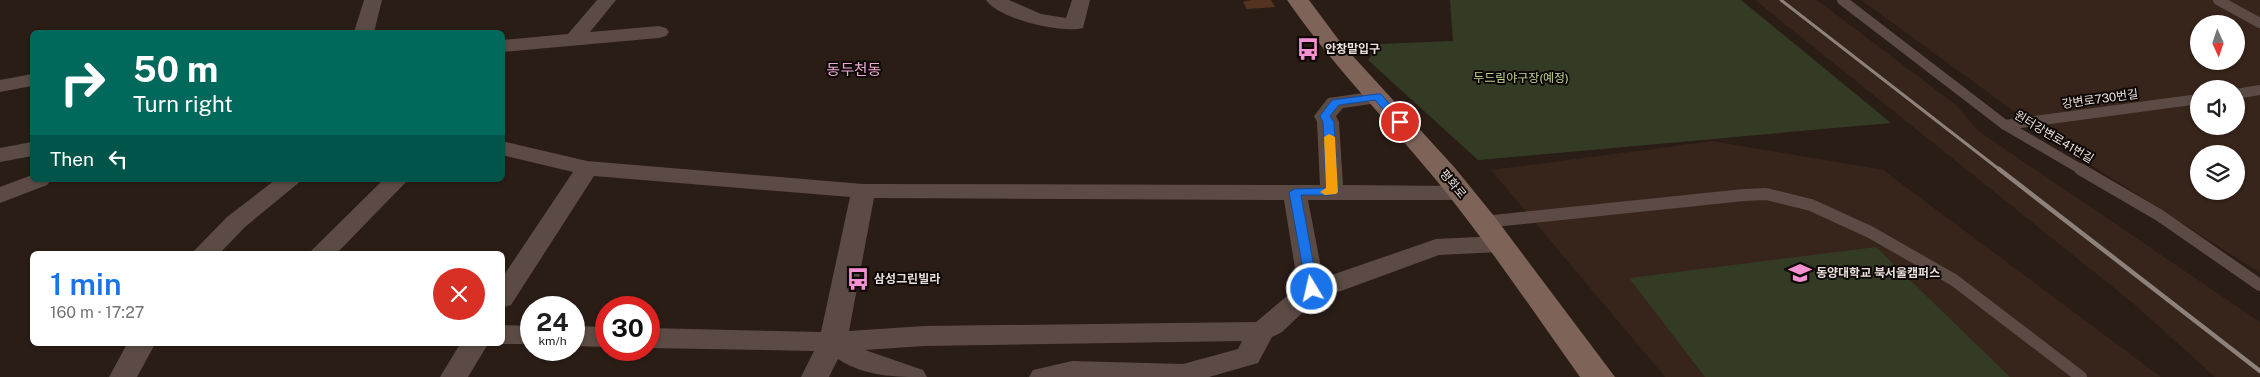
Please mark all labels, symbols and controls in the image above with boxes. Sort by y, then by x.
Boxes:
north arrow [2190,15,2245,70]
map controls [2190,15,2245,200]
bus stop icon: 안창말입구 [1295,36,1321,62]
place label: 안창말입구 [1325,42,1380,56]
text: 50 m [133,49,218,90]
icon: right [50,50,115,115]
district label: 동두천동 [826,61,882,78]
park label: 두드림야구장(예정) [1473,71,1569,85]
button: sound [2190,80,2245,135]
street label: 강변로730번길 [2061,87,2139,111]
text: Turn right [133,91,233,117]
pin [1379,101,1421,143]
icon: arrive [1386,108,1414,136]
street label: 원터강변로41번길 [2012,108,2096,166]
icon: left [104,145,132,173]
button: layers [2190,145,2245,200]
text: Then [50,148,94,170]
street label: 평화로 [1437,167,1469,201]
school or university icon: 동양대학교 북서울캠퍼스 [1787,260,1813,286]
position arrow [1285,262,1337,314]
text: 1 min [50,266,121,302]
bus stop icon: 삼성그린빌라 [845,266,871,292]
place label: 동양대학교 북서울캠퍼스 [1816,266,1940,280]
button: close [433,268,485,320]
place label: 삼성그린빌라 [874,272,940,286]
speed limit sign: 30 [595,296,660,361]
text: 160 m · 17:27 [50,303,144,322]
text: 24 [536,307,569,337]
text: km/h [538,334,567,348]

